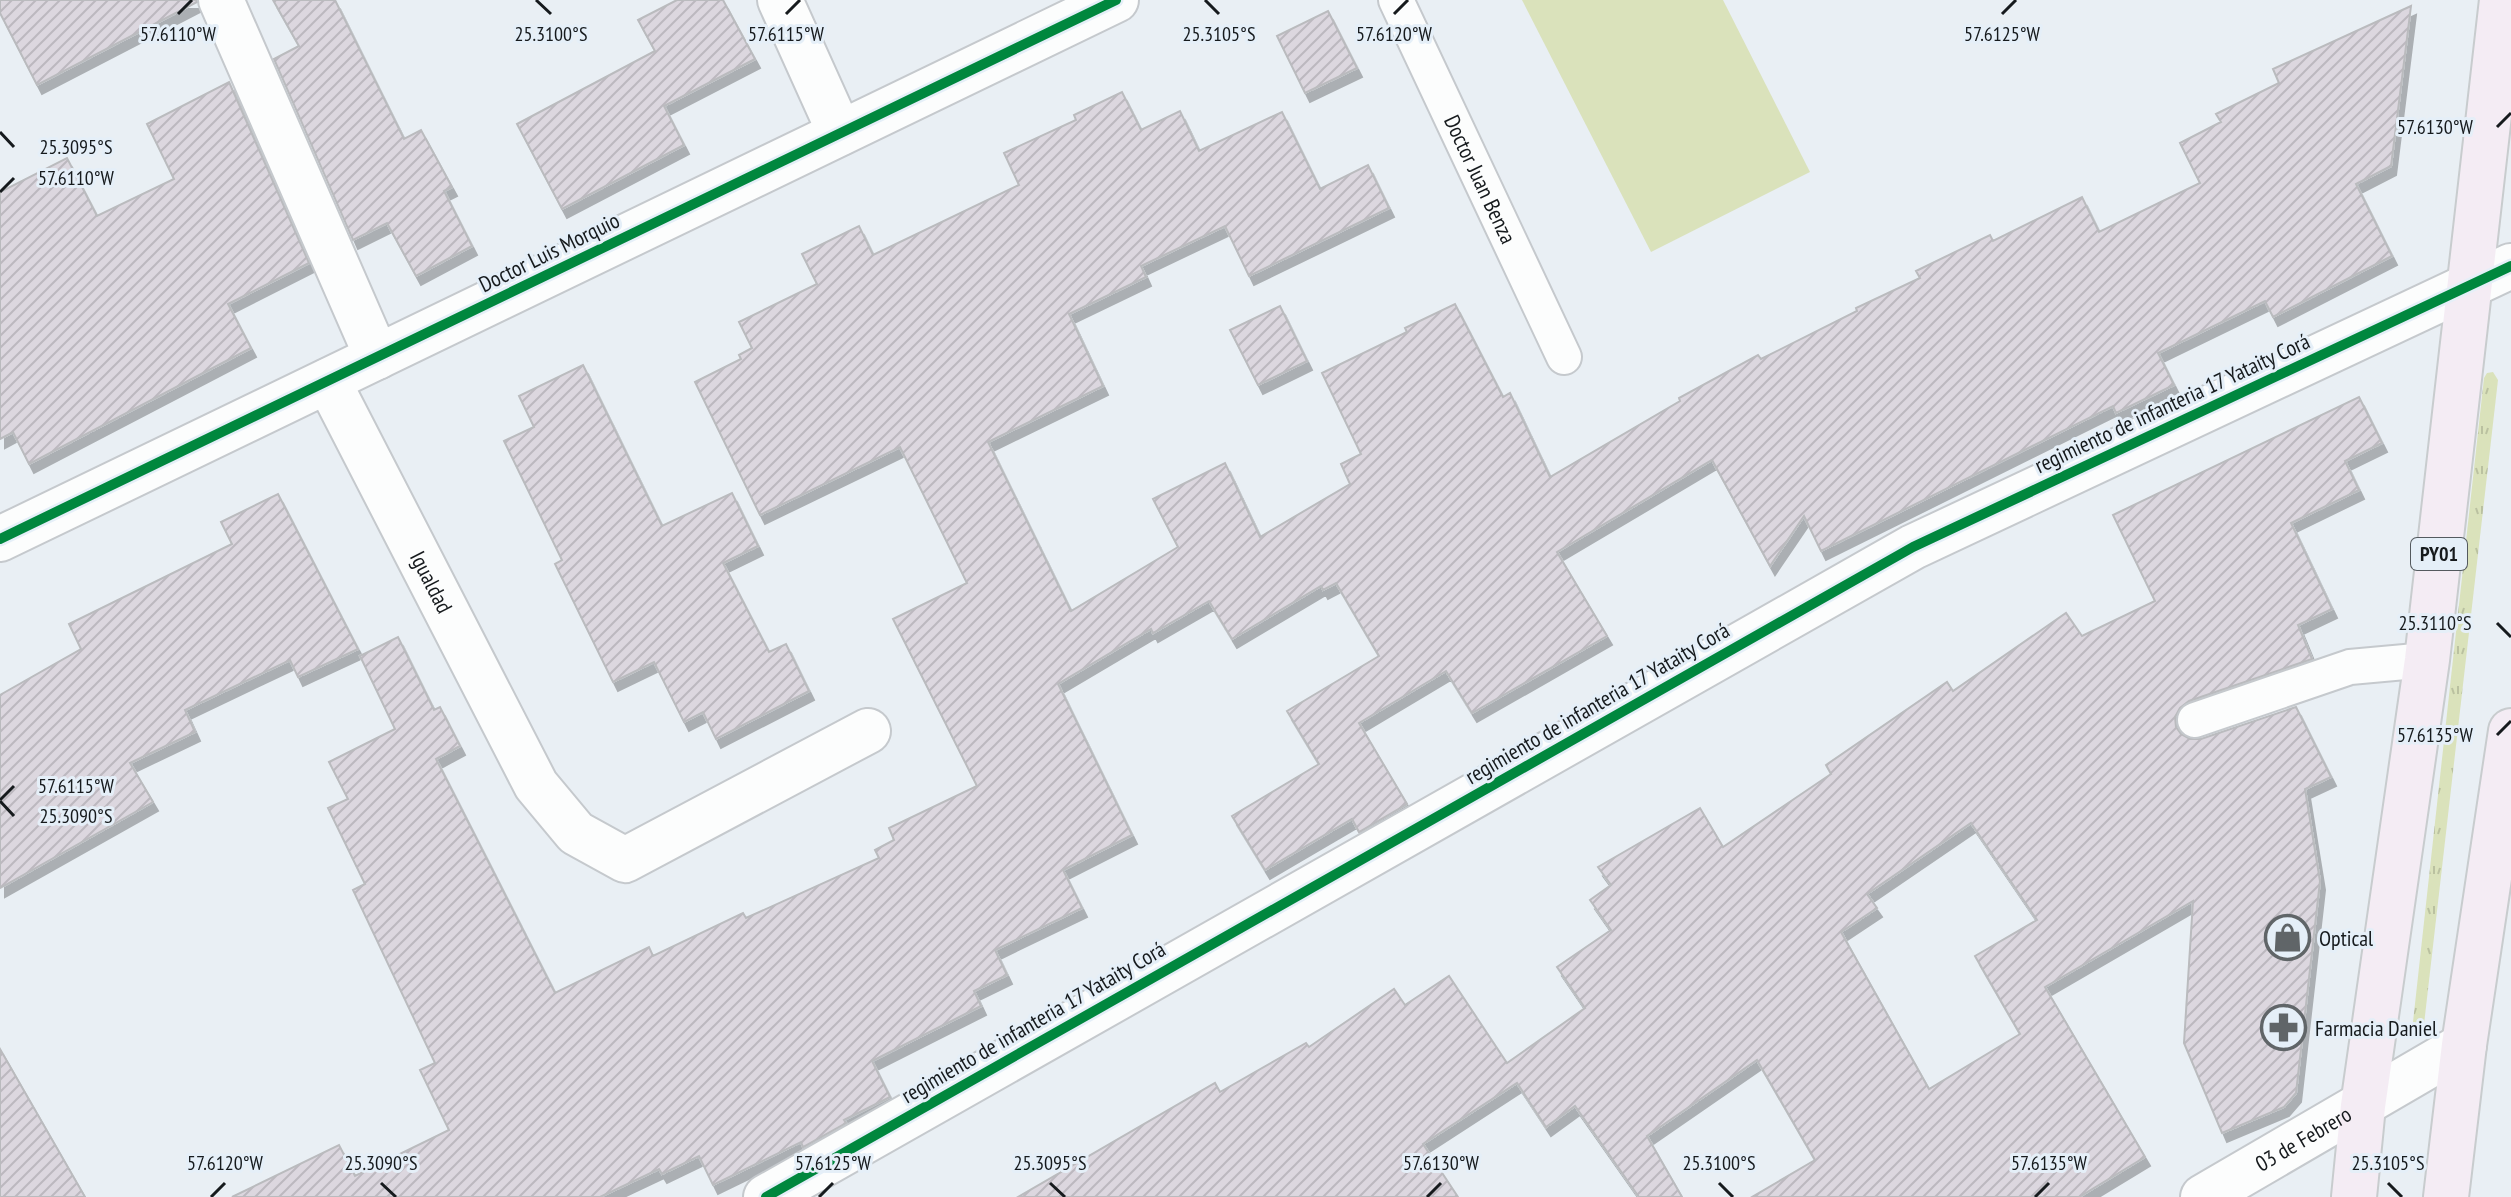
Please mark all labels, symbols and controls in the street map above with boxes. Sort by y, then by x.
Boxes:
text: 57.6110°W [140,21,217,47]
text: 25.3100°S [515,21,587,47]
text: 57.6115°W [748,21,825,47]
text: 25.3105°S [1183,21,1255,47]
text: 57.6120°W [1356,21,1433,47]
text: 57.6125°W [1964,21,2041,47]
street label: Doctor Juan Benza [1438,110,1523,248]
text: 57.6130°W [2397,114,2474,140]
text: 25.3095°S [40,134,112,160]
text: 57.6110°W [38,165,115,191]
street label: Doctor Luis Morquio [474,206,624,298]
street label: regimiento de infanteria 17 Yataity Corá [2030,327,2314,479]
road number: PY01 [2411,538,2467,570]
street label: Igualdad [404,546,459,618]
text: 25.3110°S [2399,610,2471,636]
street label: regimiento de infanteria 17 Yataity Corá [1460,616,1734,790]
text: 57.6135°W [2397,722,2474,748]
text: 57.6115°W [38,773,115,799]
text: 25.3090°S [40,803,112,829]
shop icon: Optical [2264,914,2312,962]
place label: Optical [2319,924,2374,952]
street label: regimiento de infanteria 17 Yataity Corá [896,935,1170,1109]
pharmacy icon: Farmacia Daniel [2260,1004,2308,1052]
place label: Farmacia Daniel [2315,1014,2438,1042]
street label: 03 de Febrero [2250,1100,2356,1177]
text: 57.6120°W [187,1150,264,1176]
text: 25.3090°S [345,1150,417,1176]
text: 57.6125°W [795,1150,872,1176]
text: 25.3095°S [1014,1150,1086,1176]
text: 57.6130°W [1403,1150,1480,1176]
text: 25.3100°S [1683,1150,1755,1176]
text: 57.6135°W [2011,1150,2088,1176]
text: 25.3105°S [2352,1150,2424,1176]

